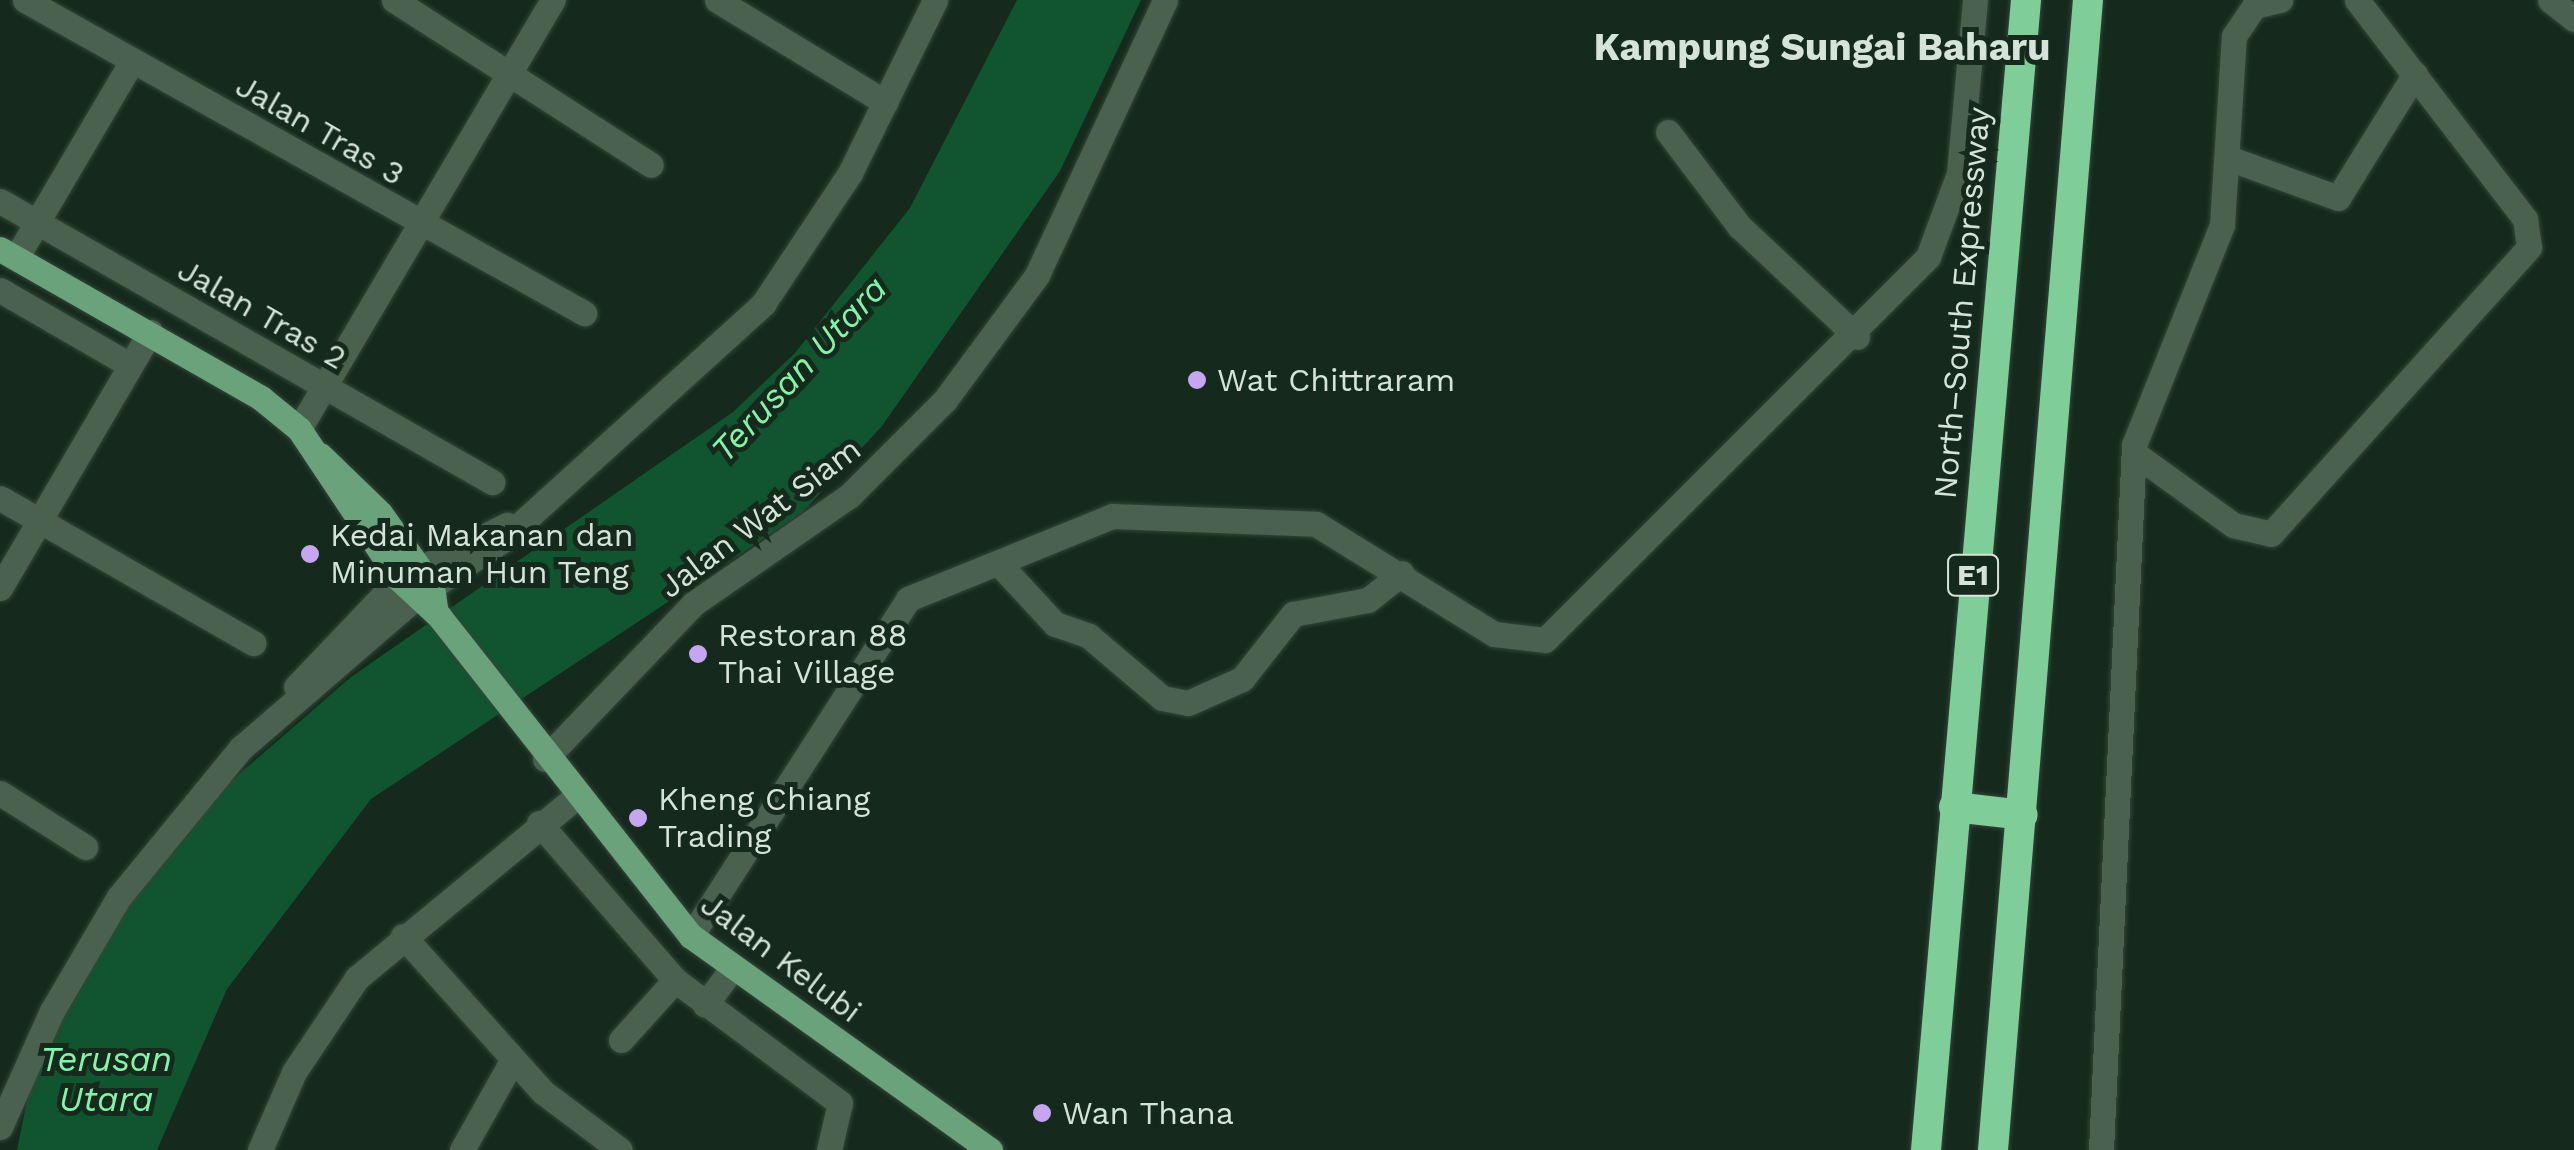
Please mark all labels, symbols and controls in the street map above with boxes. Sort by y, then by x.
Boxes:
district label: Kampung Sungai Baharu [1593,25,2051,71]
street label: Jalan Tras 3 [229,66,411,194]
street label: North–South Expressway [1926,105,1998,501]
street label: Jalan Tras 2 [171,250,353,378]
water label: Terusan Utara [702,267,896,471]
place label: Wat Chittraram [1217,361,1455,399]
marker: Wat Chittraram [1186,369,1208,391]
street label: Jalan Wat Siam [651,430,869,606]
place label: Kedai Makanan dan Minuman Hun Teng [330,517,634,592]
marker: Kedai Makanan dan Minuman Hun Teng [299,543,321,565]
road number: E1 [1946,550,2000,600]
place label: Restoran 88 Thai Village [718,617,908,692]
marker: Restoran 88 Thai Village [687,643,709,665]
place label: Kheng Chiang Trading [658,781,870,856]
marker: Kheng Chiang Trading [627,807,649,829]
street label: Jalan Kelubi [693,885,869,1031]
water label: Terusan Utara [40,1038,172,1120]
place label: Wan Thana [1062,1094,1235,1132]
marker: Wan Thana [1031,1102,1053,1124]

